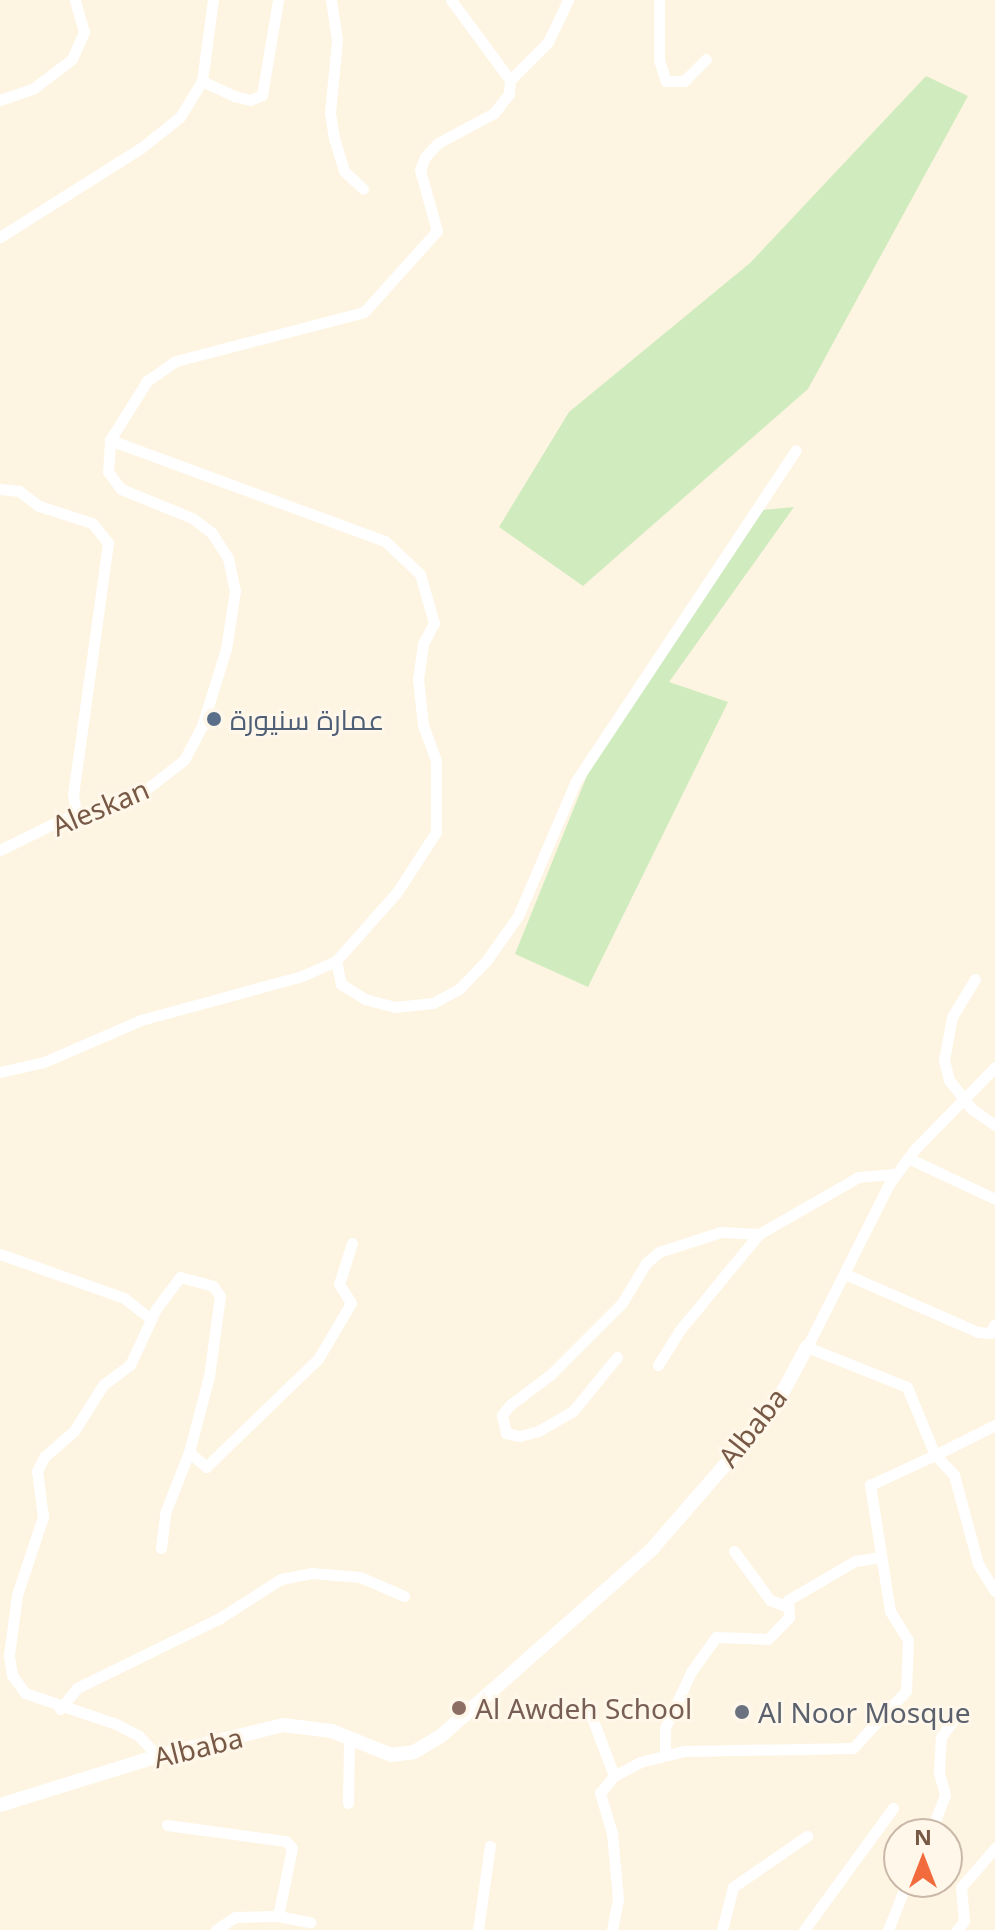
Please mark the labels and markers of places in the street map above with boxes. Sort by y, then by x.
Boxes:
place label: عمارة سنيورة [230,702,384,736]
marker: عمارة سنيورة [205,710,223,728]
place label: Al Awdeh School [475,1691,692,1725]
place label: Al Noor Mosque [758,1695,970,1729]
marker: Al Awdeh School [450,1699,468,1717]
marker: Al Noor Mosque [733,1703,751,1721]

